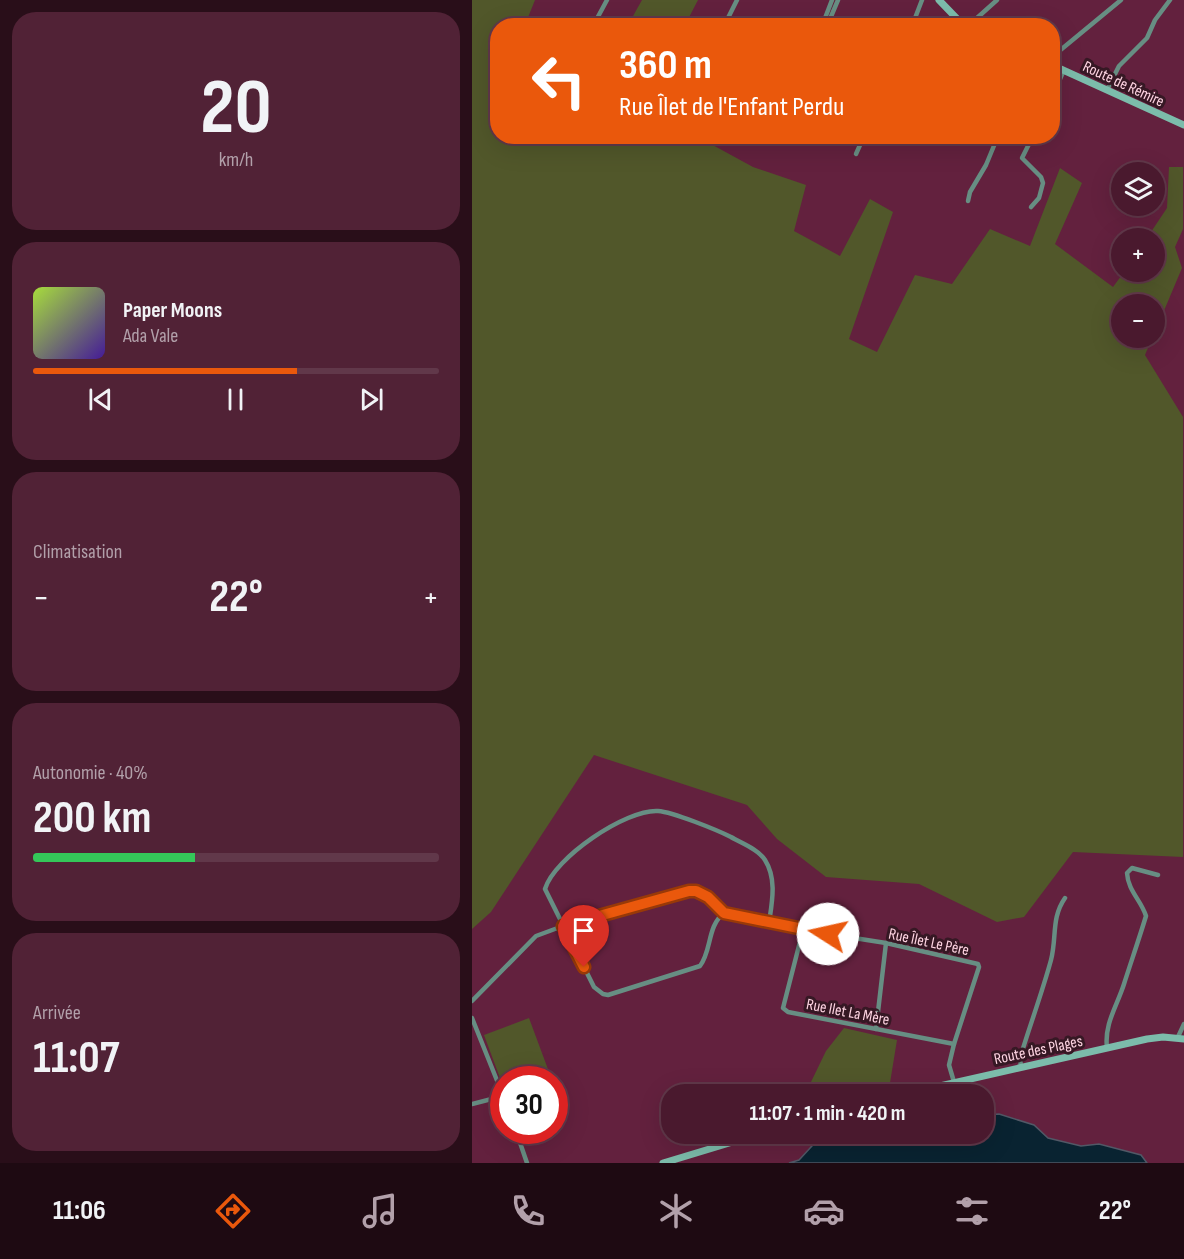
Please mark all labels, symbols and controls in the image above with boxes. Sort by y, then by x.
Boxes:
text: 360 m [619,40,712,91]
icon: left [520,42,598,120]
street label: Route de Rémire [1080,57,1167,111]
text: 20 [200,62,272,155]
text: Rue Îlet de l'Enfant Perdu [619,91,844,123]
text: km/h [219,148,253,172]
map controls [1111,162,1165,348]
button: layers [1111,162,1165,216]
button: + [1111,228,1165,282]
button: − [1111,294,1165,348]
text: Paper Moons [123,297,222,324]
text: Ada Vale [123,324,178,348]
icon: previous [84,383,117,416]
icon: pause [219,383,252,416]
icon: next [355,383,388,416]
text: Climatisation [33,540,122,564]
text: 22° [209,570,263,625]
text: − [33,578,49,618]
text: + [423,578,439,618]
text: Autonomie · 40% [33,761,148,785]
text: 200 km [33,791,151,846]
position arrow [796,902,860,966]
pin [558,905,609,967]
icon: arrive [567,914,600,947]
street label: Rue Îlet Le Père [887,925,971,960]
street label: Rue Ilet La Mère [804,995,891,1030]
text: Arrivée [33,1001,81,1025]
text: 11:07 [33,1031,119,1086]
street label: Route des Plages [992,1032,1085,1069]
speed limit sign: 30 [490,1066,568,1144]
text: 11:07 · 1 min · 420 m [750,1100,905,1127]
icon: directions [212,1190,254,1232]
icon: music [359,1190,401,1232]
icon: phone [507,1190,549,1232]
icon: climate [655,1190,697,1232]
icon: car [803,1190,845,1232]
icon: filters [951,1190,993,1232]
text: 11:06 [53,1195,106,1227]
text: 22° [1099,1195,1131,1227]

